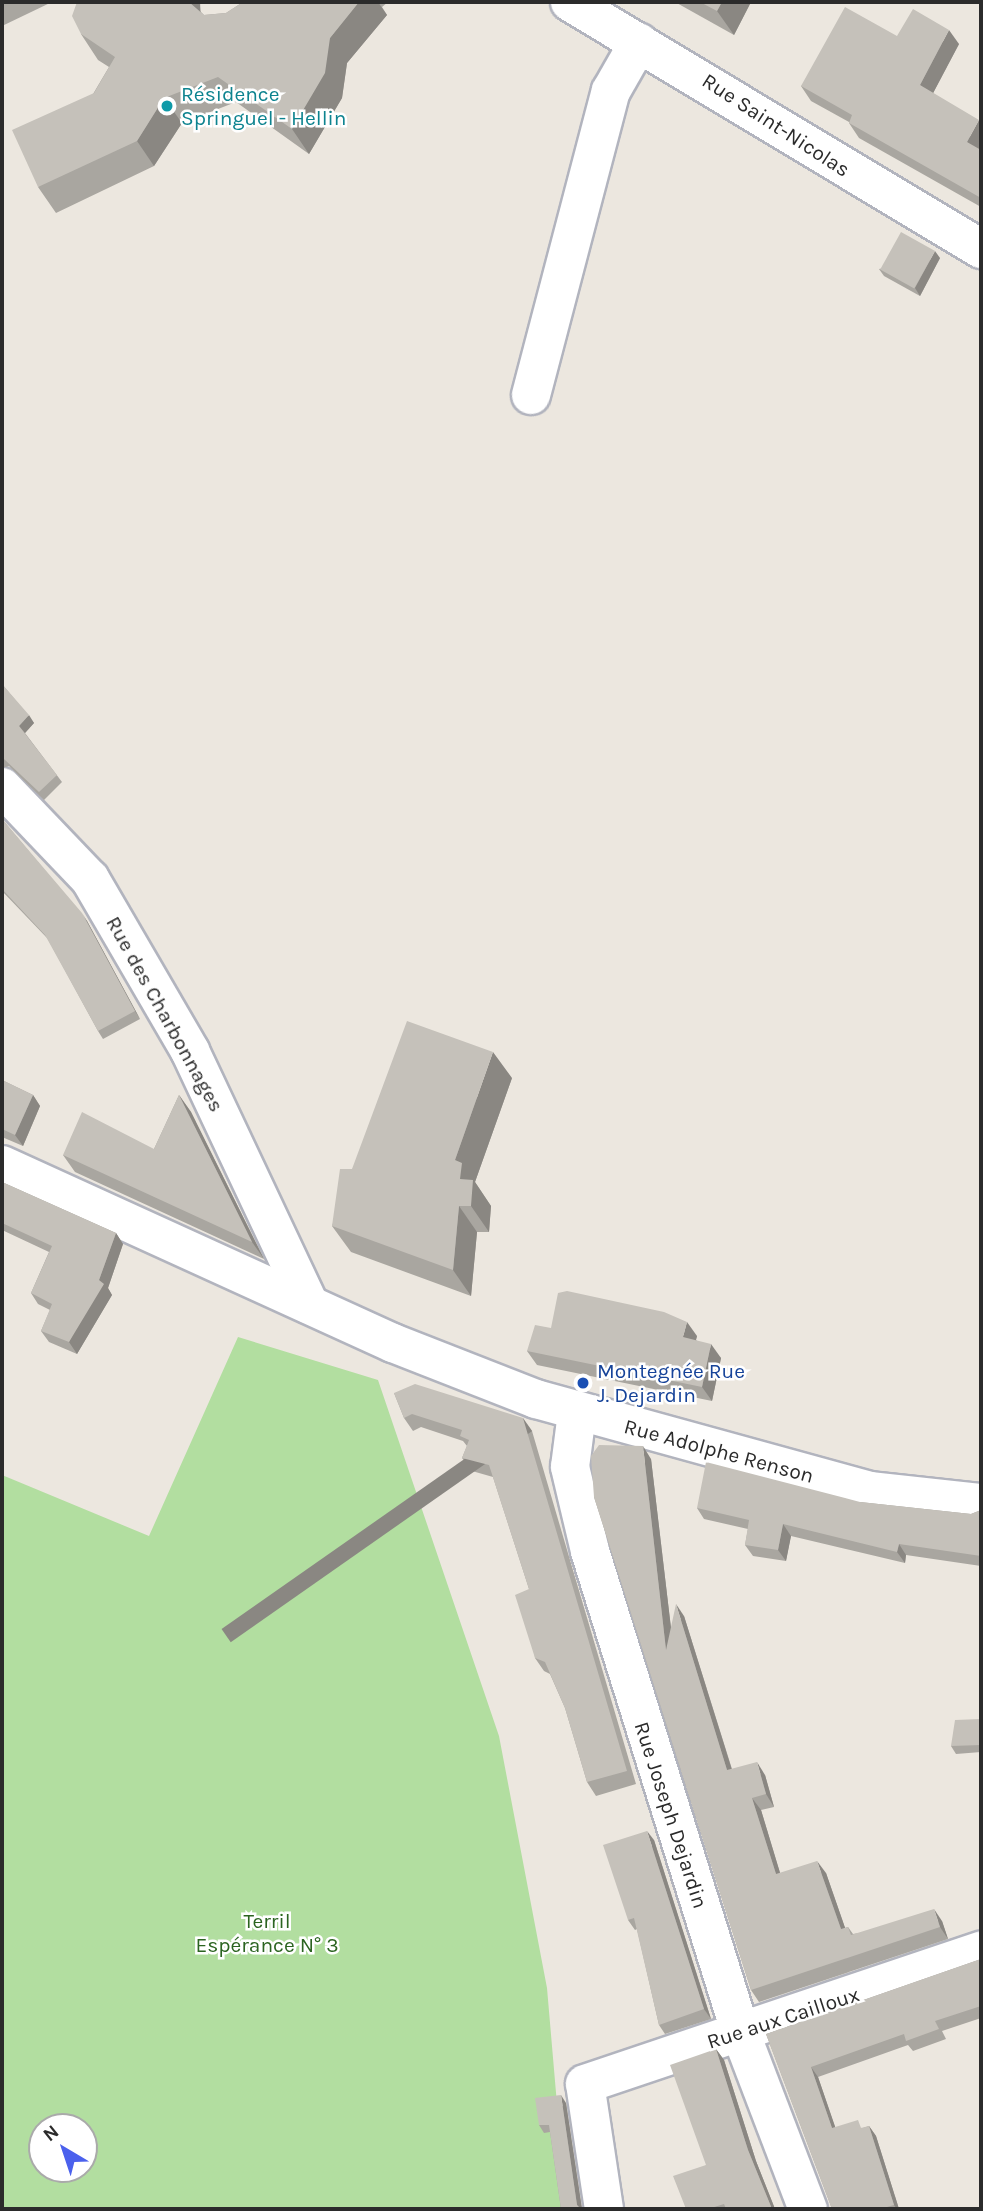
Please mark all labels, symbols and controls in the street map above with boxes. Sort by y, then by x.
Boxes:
street label: Rue Saint-Nicolas [697,68,855,182]
place label: Résidence Springuel - Hellin [181,81,347,131]
marker: Résidence Springuel - Hellin [159,98,175,114]
street label: Rue des Charbonnages [101,912,229,1116]
place label: Montegnée Rue J. Dejardin [597,1358,745,1408]
marker: Montegnée Rue J. Dejardin [575,1375,591,1391]
street label: Rue Adolphe Renson [621,1414,817,1488]
street label: Rue Joseph Dejardin [629,1718,713,1912]
park label: Terril Espérance N° 3 [195,1908,339,1958]
street label: Rue aux Cailloux [704,1981,862,2055]
north arrow [28,2113,98,2183]
text: N [39,2120,63,2146]

